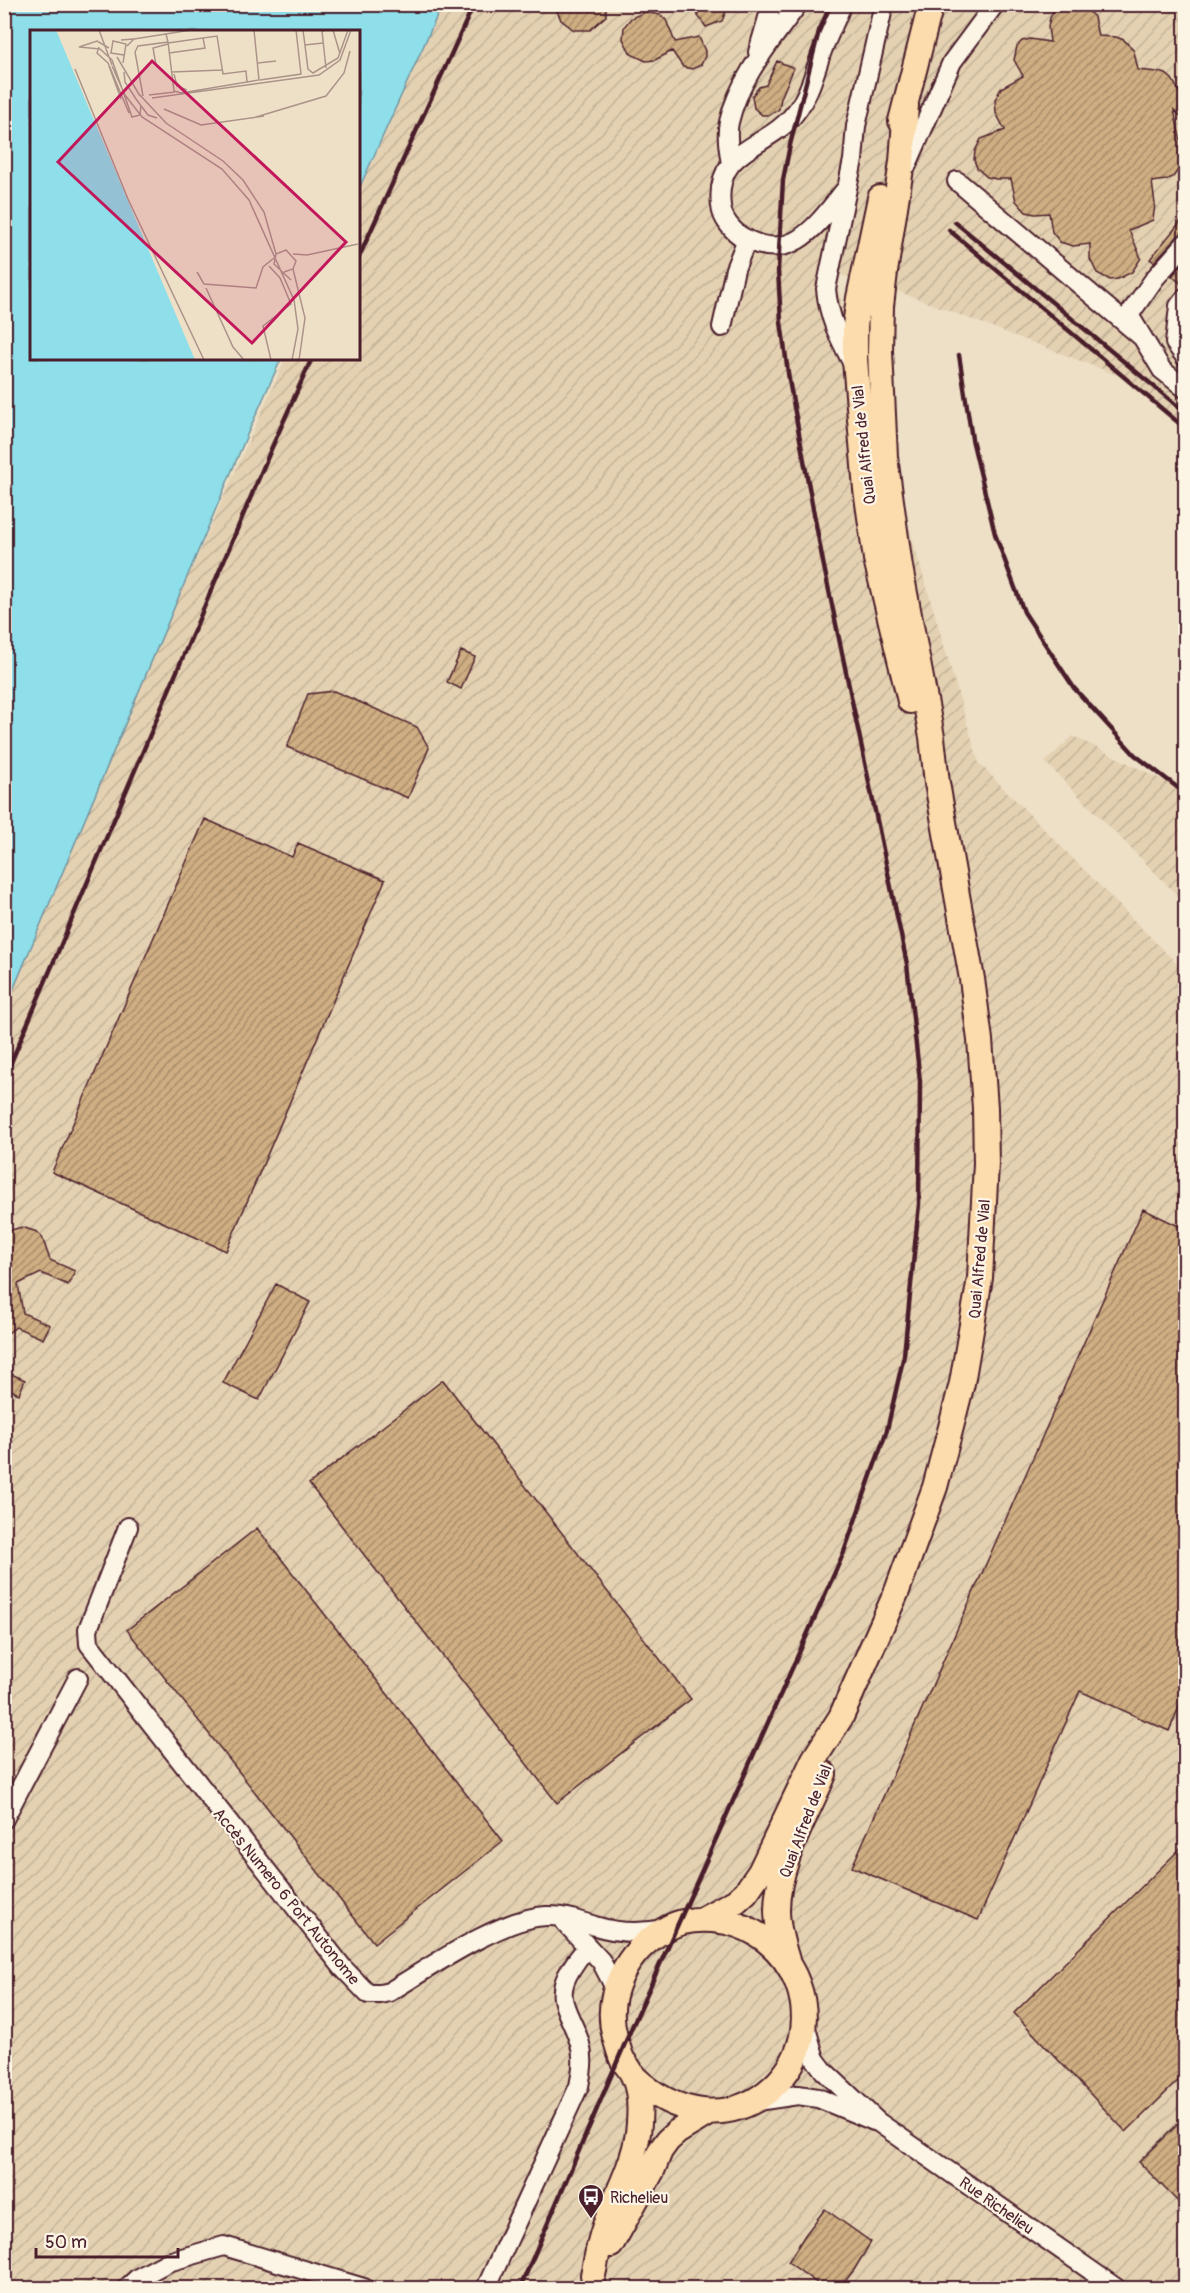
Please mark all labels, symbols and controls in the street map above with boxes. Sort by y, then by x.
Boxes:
inset map [30,30,360,360]
street label: Quai Alfred de Vial [848,384,880,506]
street label: Quai Alfred de Vial [965,1198,995,1320]
street label: Quai Alfred de Vial [775,1762,837,1881]
street label: Accès Numero 6 Port Autonome [209,1804,364,1989]
street label: Rue Richelieu [955,2173,1038,2239]
bus stop icon: Richelieu [576,2182,606,2220]
place label: Richelieu [610,2188,668,2208]
scale bar [36,2221,178,2259]
text: 50 m [45,2231,87,2254]

